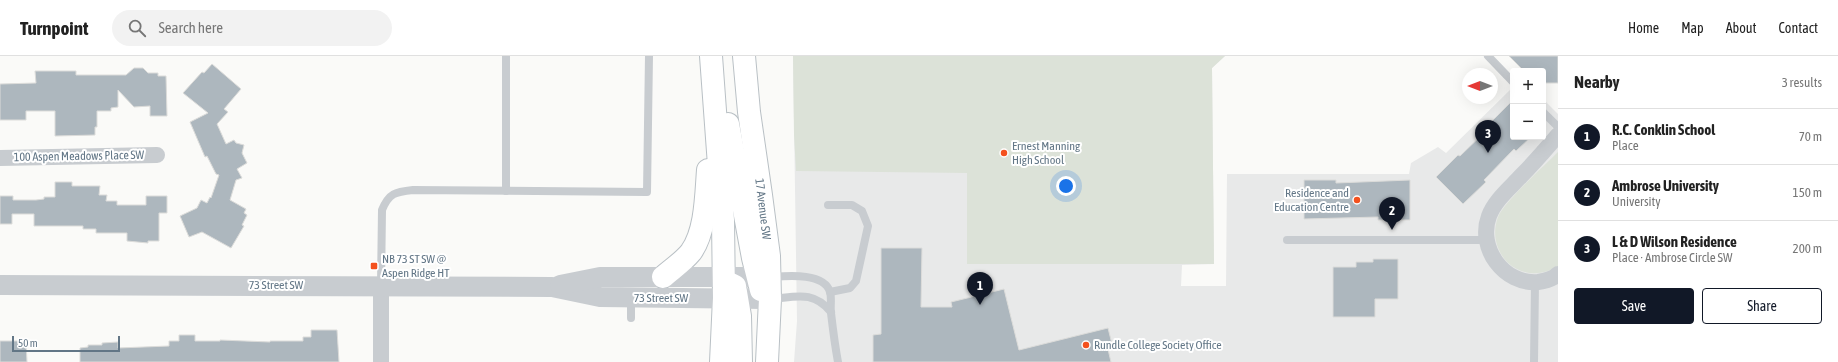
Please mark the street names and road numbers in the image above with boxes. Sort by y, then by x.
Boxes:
street label: 100 Aspen Meadows Place SW [14,148,145,164]
street label: 17 Avenue SW [752,178,774,241]
street label: 73 Street SW [249,278,304,292]
street label: 73 Street SW [634,291,689,305]

